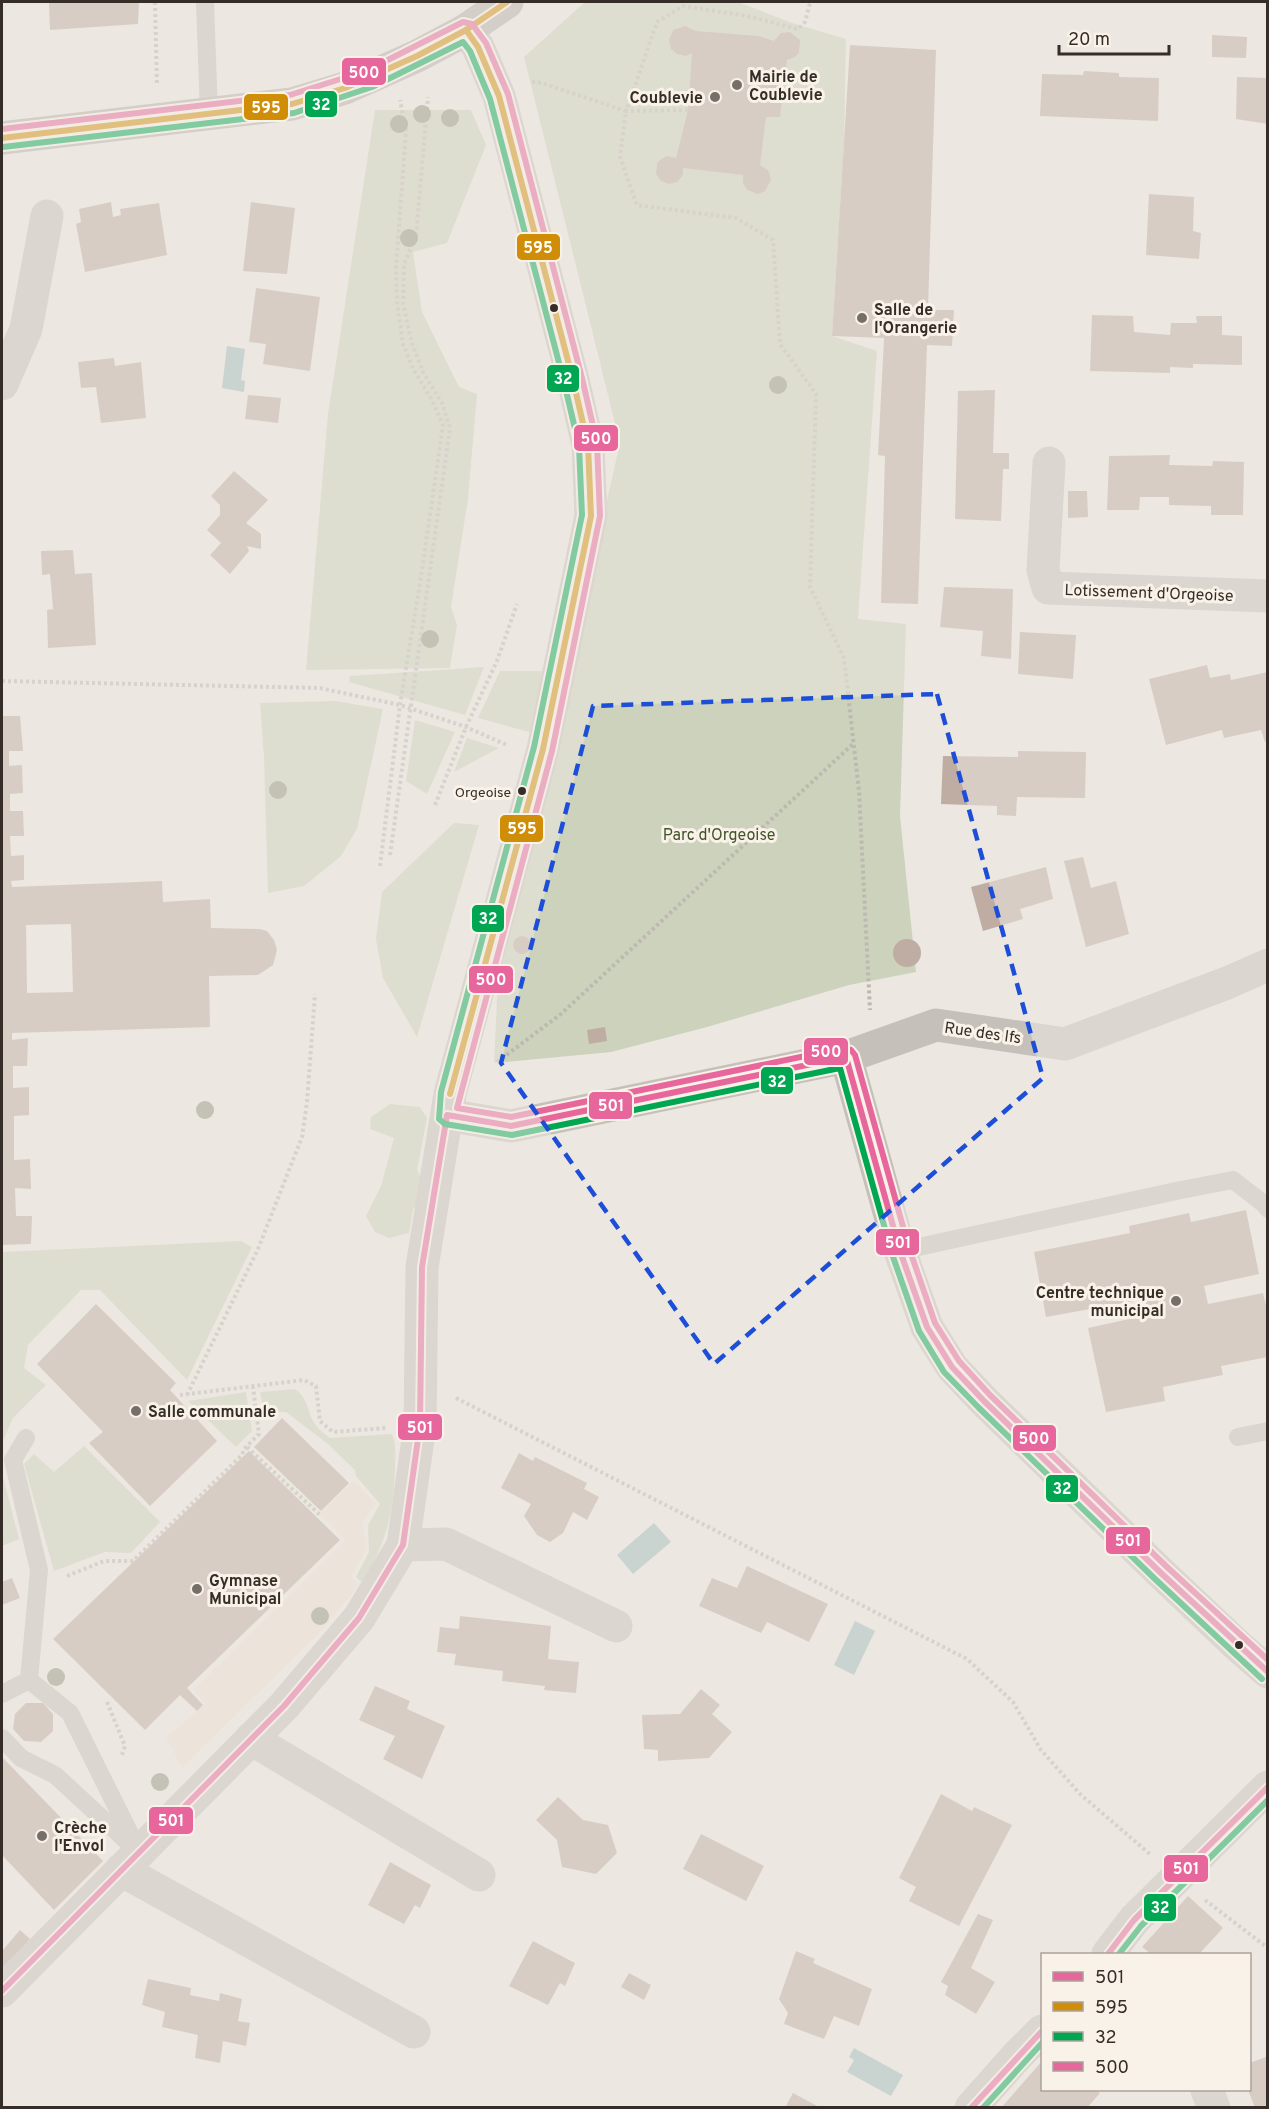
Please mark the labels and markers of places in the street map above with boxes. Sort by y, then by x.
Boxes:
place label: Mairie de Coublevie [749,68,823,106]
marker: Mairie de Coublevie [730,78,744,92]
place label: Coublevie [629,89,703,109]
marker: Coublevie [708,90,722,104]
place label: Salle de l'Orangerie [874,301,957,339]
unlabelled marker [548,302,560,314]
marker: Salle de l'Orangerie [855,311,869,325]
place label: Orgeoise [455,785,511,802]
marker: Orgeoise [516,785,528,797]
place label: Centre technique municipal [1036,1284,1164,1322]
marker: Centre technique municipal [1169,1294,1183,1308]
place label: Salle communale [148,1403,276,1423]
marker: Salle communale [129,1404,143,1418]
place label: Gymnase Municipal [209,1572,282,1610]
marker: Gymnase Municipal [190,1582,204,1596]
unlabelled marker [1233,1639,1245,1651]
place label: Crèche l'Envol [54,1819,107,1857]
marker: Crèche l'Envol [35,1829,49,1843]

